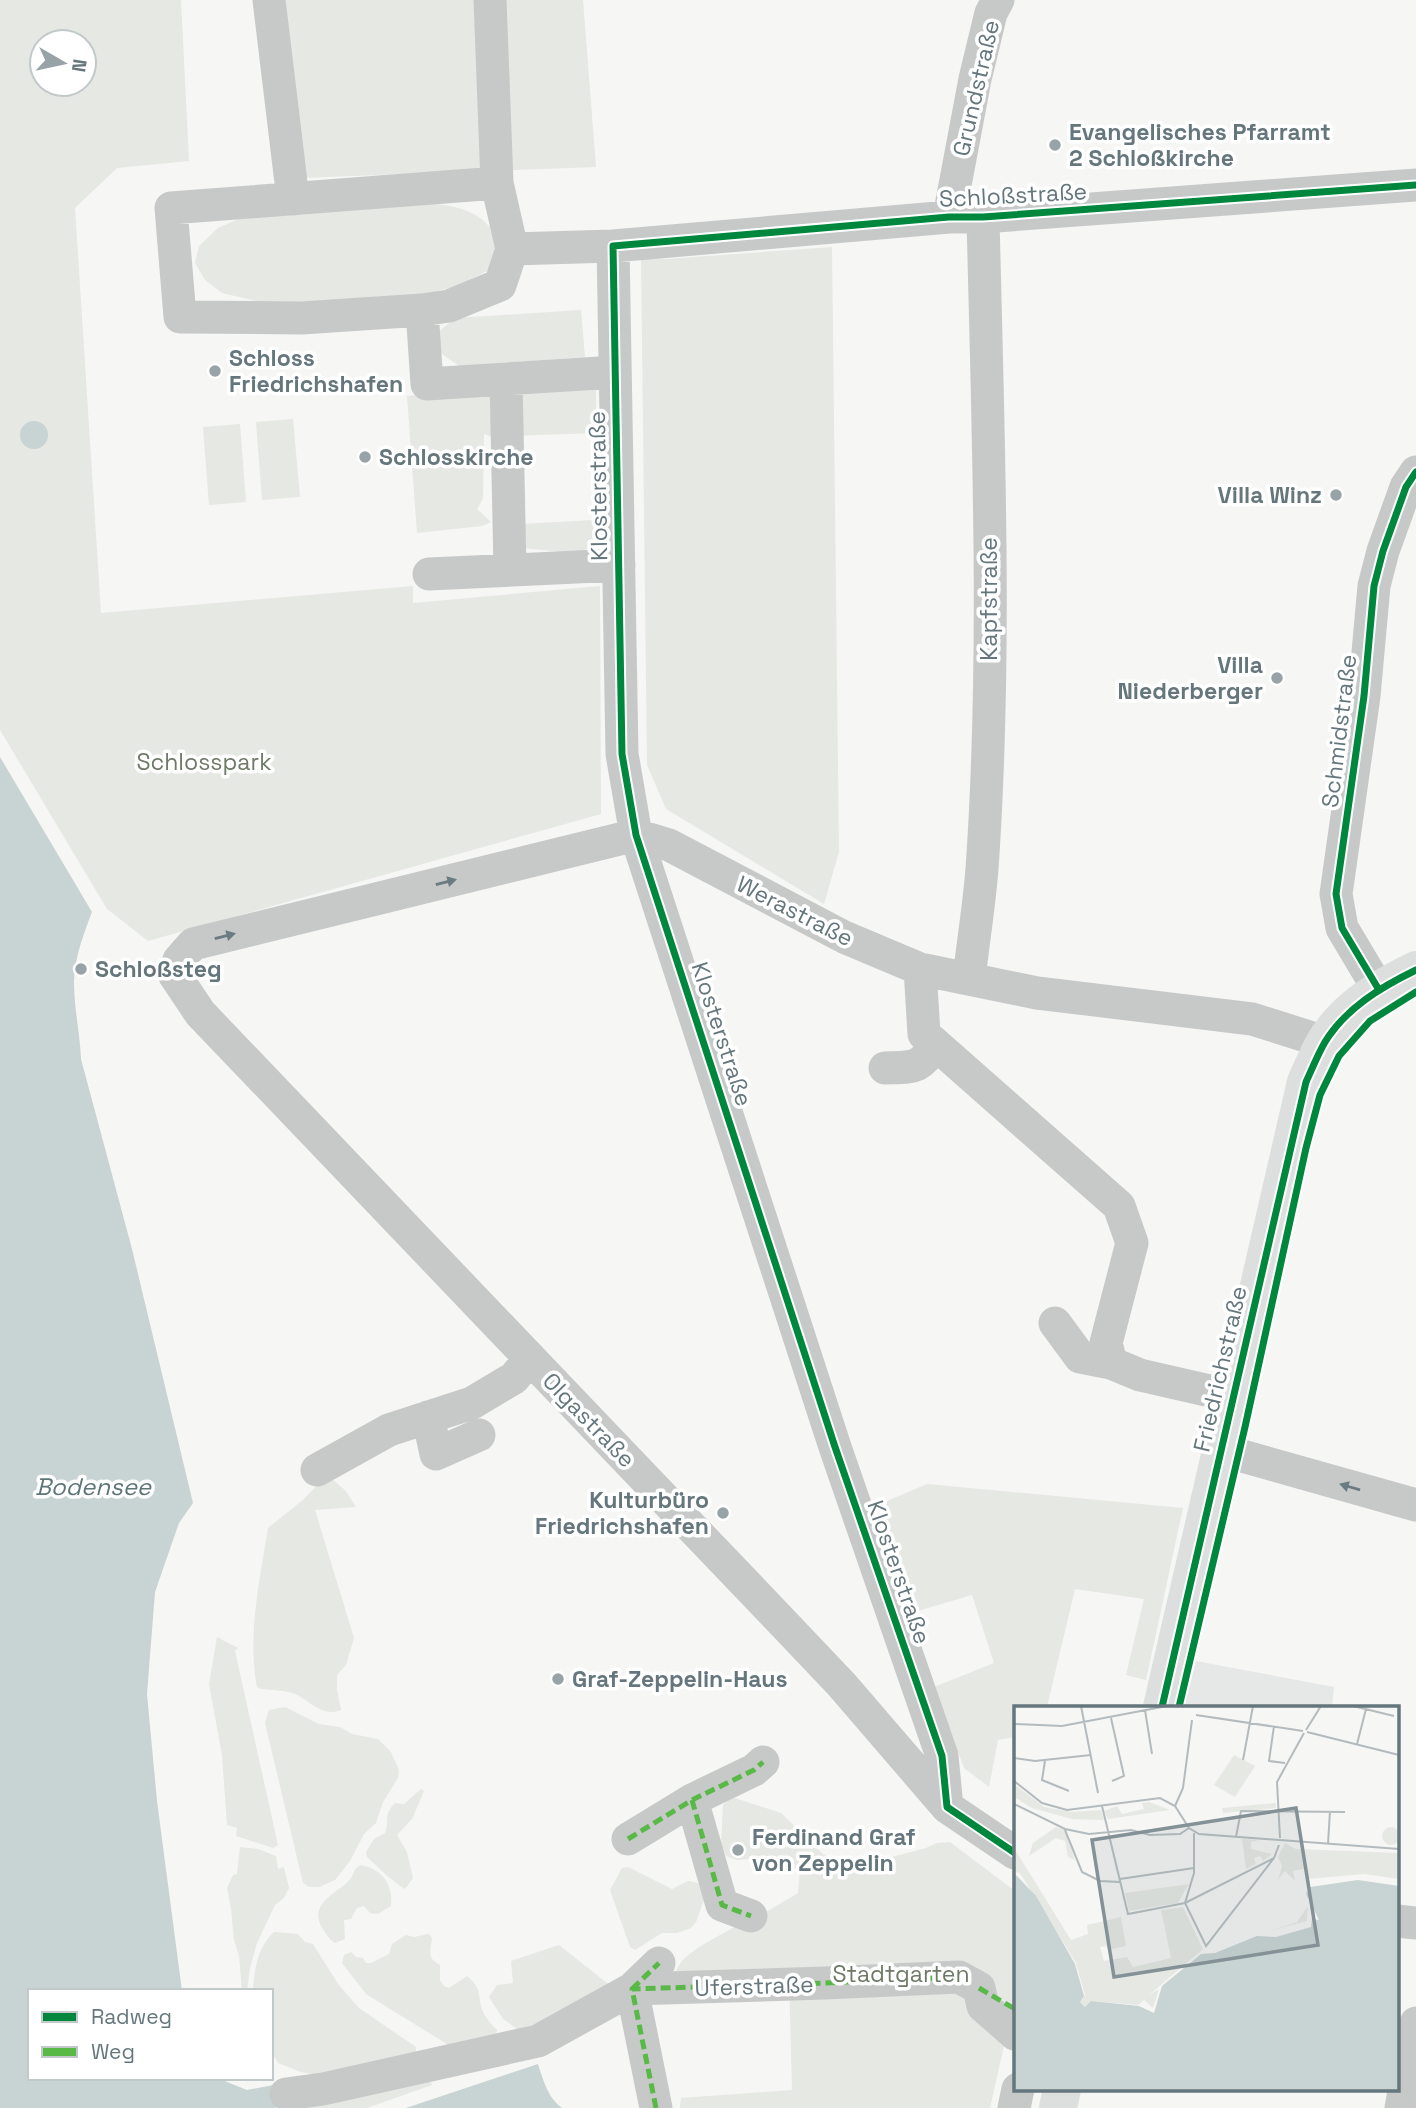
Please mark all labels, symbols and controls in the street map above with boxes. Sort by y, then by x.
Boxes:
street label: Grundstraße [946,17,1006,159]
north arrow [28,28,98,98]
text: N [66,57,93,74]
place label: Evangelisches Pfarramt 2 Schloßkirche [1069,117,1331,173]
marker: Evangelisches Pfarramt 2 Schloßkirche [1047,137,1063,153]
street label: Schloßstraße [938,176,1088,214]
place label: Schloss Friedrichshafen [229,343,403,399]
marker: Schloss Friedrichshafen [207,363,223,379]
street label: Klosterstraße [582,411,614,561]
place label: Schlosskirche [379,442,534,472]
marker: Schlosskirche [357,449,373,465]
place label: Villa Winz [1218,480,1322,510]
marker: Villa Winz [1328,487,1344,503]
street label: Kapfstraße [974,537,1004,661]
place label: Villa Niederberger [1117,650,1263,706]
street label: Schmidstraße [1315,653,1363,809]
marker: Villa Niederberger [1269,670,1285,686]
park label: Schlosspark [136,747,272,777]
street label: Werastraße [732,869,858,953]
one-way arrow [435,876,457,887]
one-way arrow [214,931,236,942]
place label: Schloßsteg [95,954,222,984]
street label: Klosterstraße [685,958,759,1110]
marker: Schloßsteg [73,961,89,977]
street label: Friedrichstraße [1186,1283,1254,1455]
street label: Olgastraße [536,1366,642,1474]
water label: Bodensee [35,1471,152,1502]
one-way arrow [1339,1481,1361,1492]
place label: Kulturbüro Friedrichshafen [535,1485,709,1541]
street label: Klosterstraße [860,1496,938,1648]
marker: Kulturbüro Friedrichshafen [715,1505,731,1521]
place label: Graf-Zeppelin-Haus [572,1664,787,1694]
marker: Graf-Zeppelin-Haus [550,1671,566,1687]
inset map [1014,1706,1398,2090]
place label: Ferdinand Graf von Zeppelin [752,1822,916,1878]
marker: Ferdinand Graf von Zeppelin [730,1842,746,1858]
park label: Stadtgarten [832,1959,970,1989]
street label: Uferstraße [694,1969,814,2003]
legend [28,1989,273,2080]
text: Radweg [91,2003,172,2030]
text: Weg [91,2038,135,2065]

